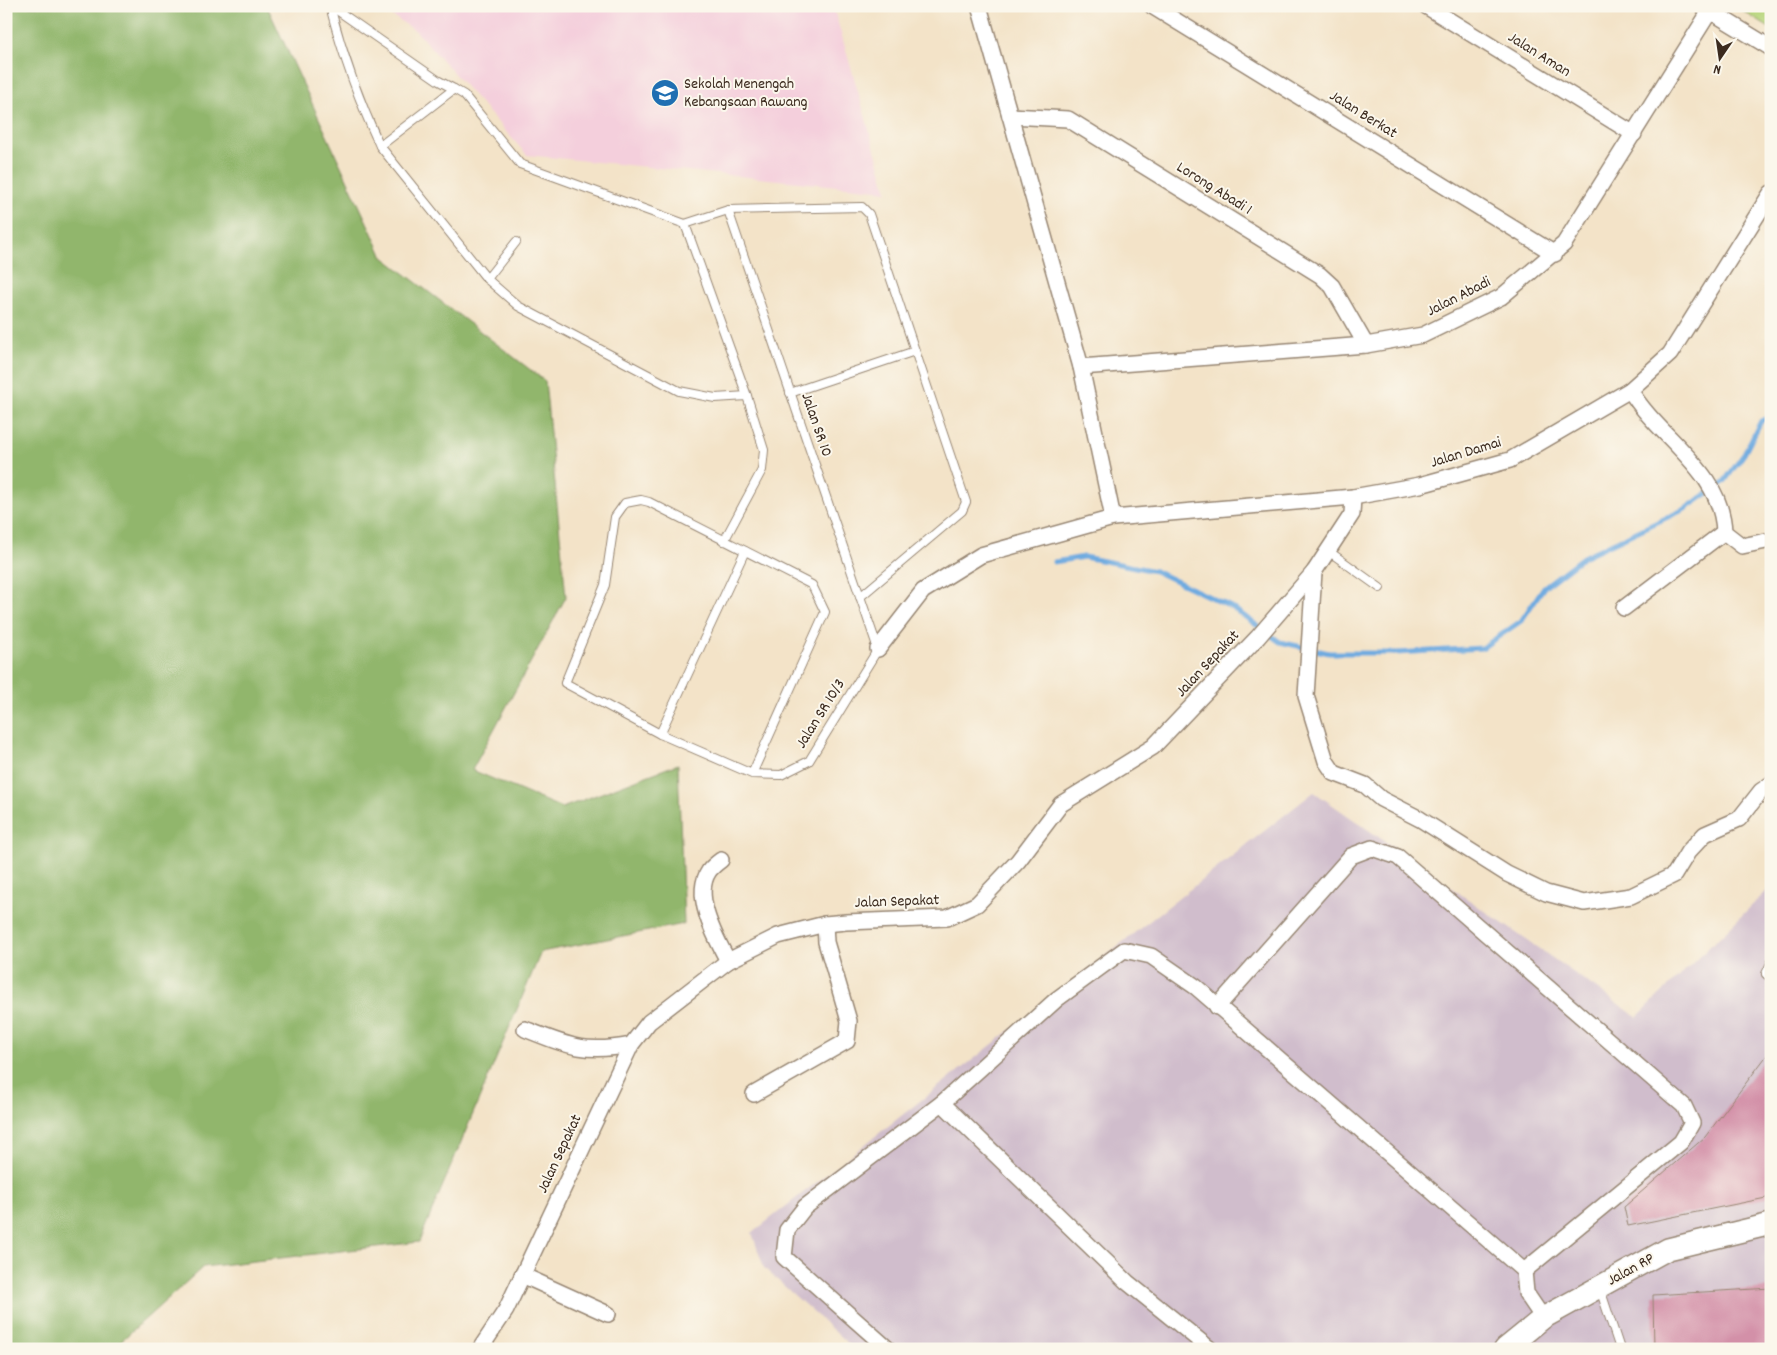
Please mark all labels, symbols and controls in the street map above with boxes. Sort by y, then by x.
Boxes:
street label: Jalan Aman [1503,27,1575,83]
north arrow [1694,32,1744,82]
text: N [1712,58,1723,79]
place label: Sekolah Menengah Kebangsaan Rawang [684,73,808,114]
school or university icon: Sekolah Menengah Kebangsaan Rawang [650,78,680,108]
street label: Jalan Berkat [1325,85,1401,145]
street label: Lorong Abadi 1 [1172,157,1256,221]
street label: Jalan Abadi [1423,271,1495,323]
street label: Jalan SR 10 [794,390,838,460]
street label: Jalan Damai [1428,431,1504,475]
street label: Jalan Sepakat [1171,625,1245,703]
street label: Jalan SR 10/3 [791,675,851,753]
street label: Jalan Sepakat [854,889,940,915]
street label: Jalan Sepakat [532,1111,588,1197]
street label: Jalan RP [1603,1248,1659,1292]

